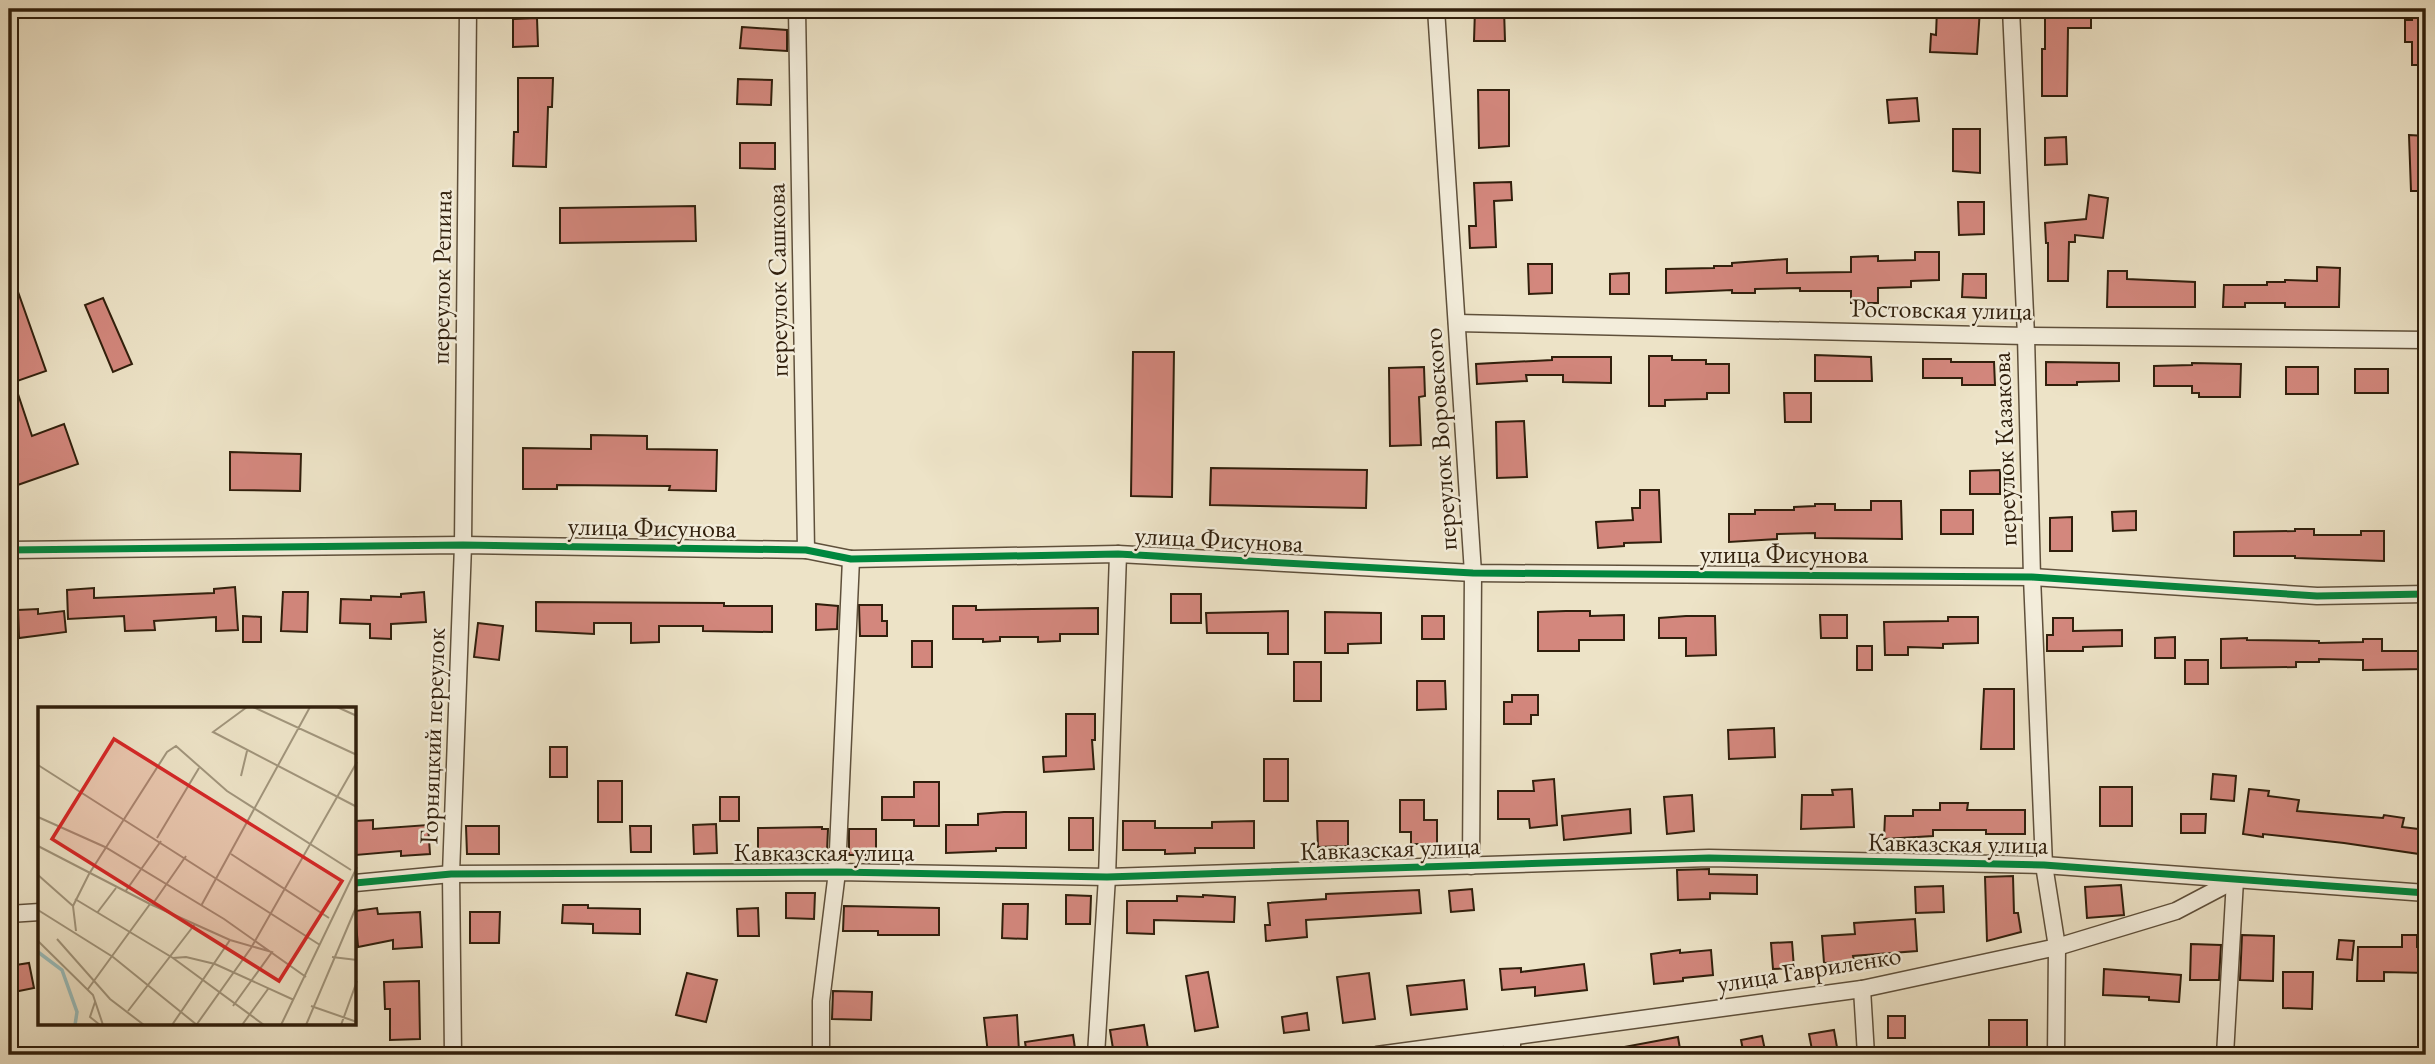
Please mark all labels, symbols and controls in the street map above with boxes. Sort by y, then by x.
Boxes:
street label: переулок Сашкова [758,182,796,377]
street label: переулок Репина [422,189,460,365]
street label: Ростовская улица [1851,290,2034,328]
street label: переулок Воровского [1415,327,1465,551]
street label: переулок Казакова [1984,351,2024,547]
street label: улица Фисунова [567,509,737,545]
street label: улица Фисунова [1134,518,1305,560]
street label: улица Фисунова [1700,537,1869,571]
street label: Горняцкий переулок [411,627,453,845]
inset map [38,707,357,1026]
street label: Кавказская улица [1867,824,2049,862]
street label: Кавказская улица [1299,828,1482,868]
street label: Кавказская улица [734,835,915,869]
street label: улица Гавриленко [1714,938,1904,1000]

